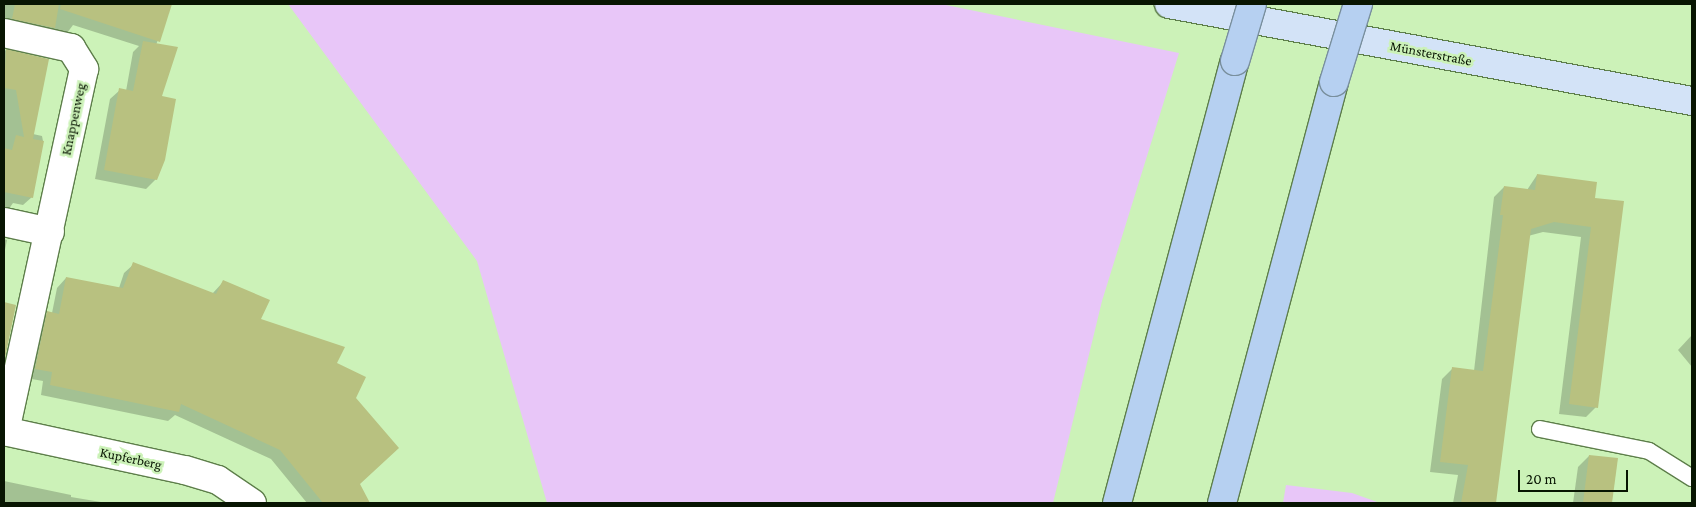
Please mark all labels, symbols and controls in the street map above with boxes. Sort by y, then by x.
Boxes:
street label: Münsterstraße [1389,37,1473,69]
street label: Knappenweg [57,81,89,157]
street label: Kupferberg [99,443,163,473]
scale bar [1521,460,1631,492]
text: 20 m [1526,471,1557,487]

